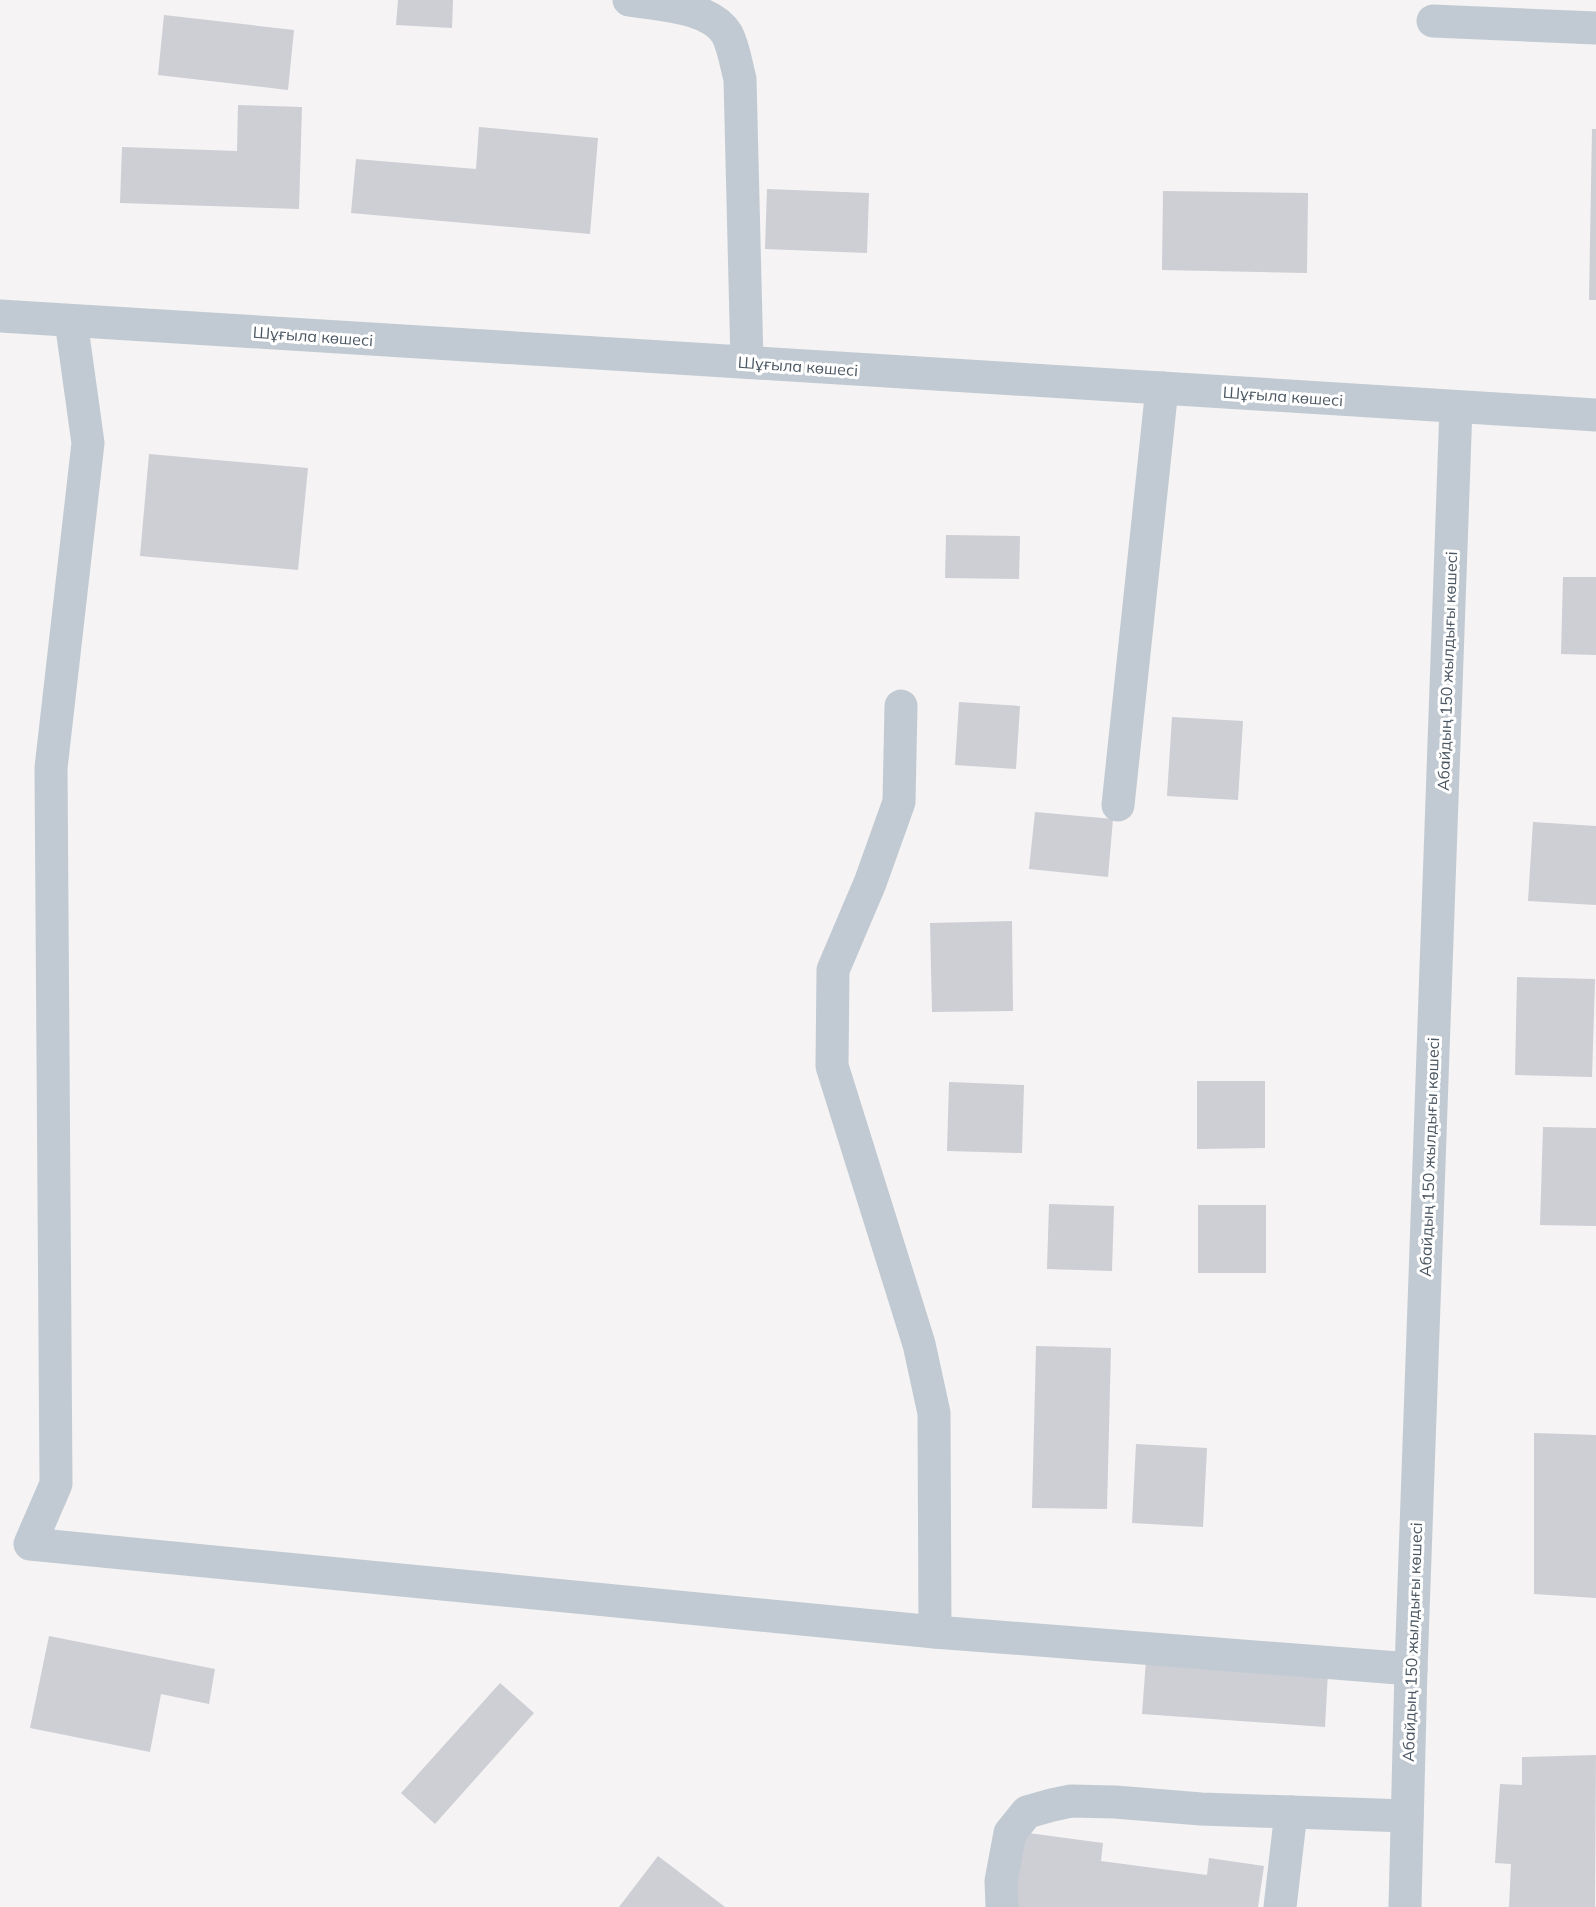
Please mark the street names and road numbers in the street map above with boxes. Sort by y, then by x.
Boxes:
street label: Шұғыла көшесі [252,322,374,350]
street label: Шұғыла көшесі [737,352,859,380]
street label: Шұғыла көшесі [1222,382,1344,410]
street label: Абайдың 150 жылдығы көшесі [1433,551,1461,791]
street label: Абайдың 150 жылдығы көшесі [1415,1037,1443,1277]
street label: Абайдың 150 жылдығы көшесі [1398,1522,1426,1762]

